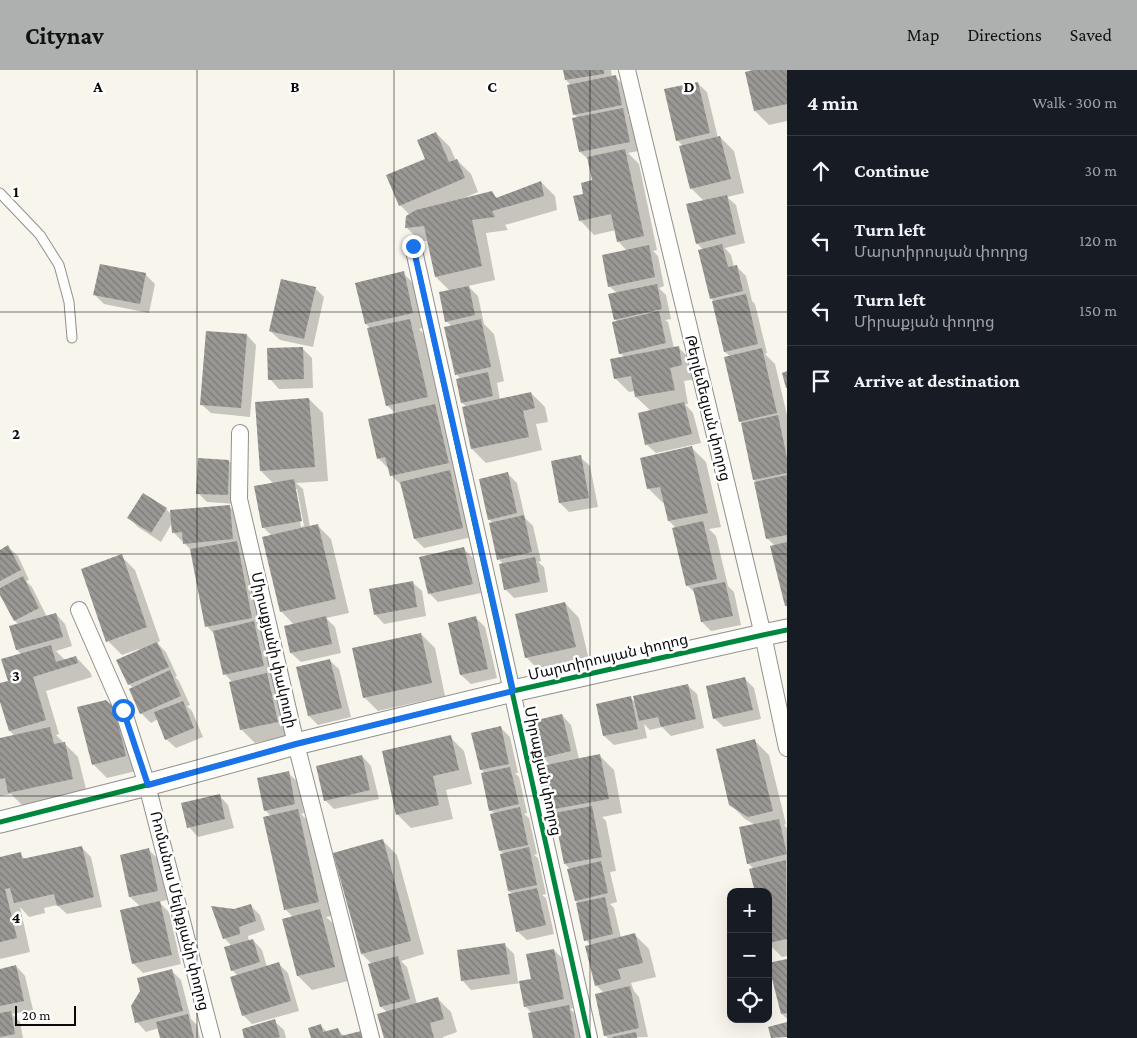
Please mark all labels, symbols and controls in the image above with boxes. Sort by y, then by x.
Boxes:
text: Citynav [25,22,104,49]
text: Map [907,25,939,45]
text: Directions [967,25,1042,45]
text: Saved [1070,25,1112,45]
text: A [92,78,103,95]
text: B [290,78,300,95]
text: C [487,78,497,95]
text: D [683,78,695,95]
text: 4 min [807,91,858,115]
text: Walk · 300 m [1032,94,1117,111]
icon: ahead [807,157,835,185]
text: Continue [854,160,929,181]
text: 30 m [1085,162,1117,179]
text: 1 [13,183,19,200]
text: Turn left [854,219,926,240]
icon: left [807,227,835,255]
text: 120 m [1079,232,1117,249]
route end [402,235,425,258]
text: Մարտիրոսյան փողոց [854,243,1028,260]
text: Turn left [854,289,926,310]
icon: left [807,297,835,325]
text: 150 m [1079,302,1117,319]
text: Միրաքյան փողոց [854,313,995,330]
street label: Թերլեմեզյան փողոց [681,333,734,483]
icon: arrive [807,367,835,395]
text: Arrive at destination [854,370,1020,391]
text: 2 [12,425,20,442]
street label: Միրաքյանի փակուղի [247,570,300,730]
street label: Մարտիրոսյան փողոց [527,631,690,684]
text: 3 [12,667,20,684]
route start [112,699,135,722]
street label: Միրաքյան փողոց [520,705,565,837]
street label: Ռոմանոս Մելիքյանի փողոց [146,810,213,1013]
map controls [727,888,772,1023]
button: + [727,888,772,933]
text: 4 [12,909,21,926]
button: − [727,933,772,978]
button: locate [727,978,772,1023]
scale bar [15,1003,76,1026]
text: 20 m [22,1007,50,1023]

